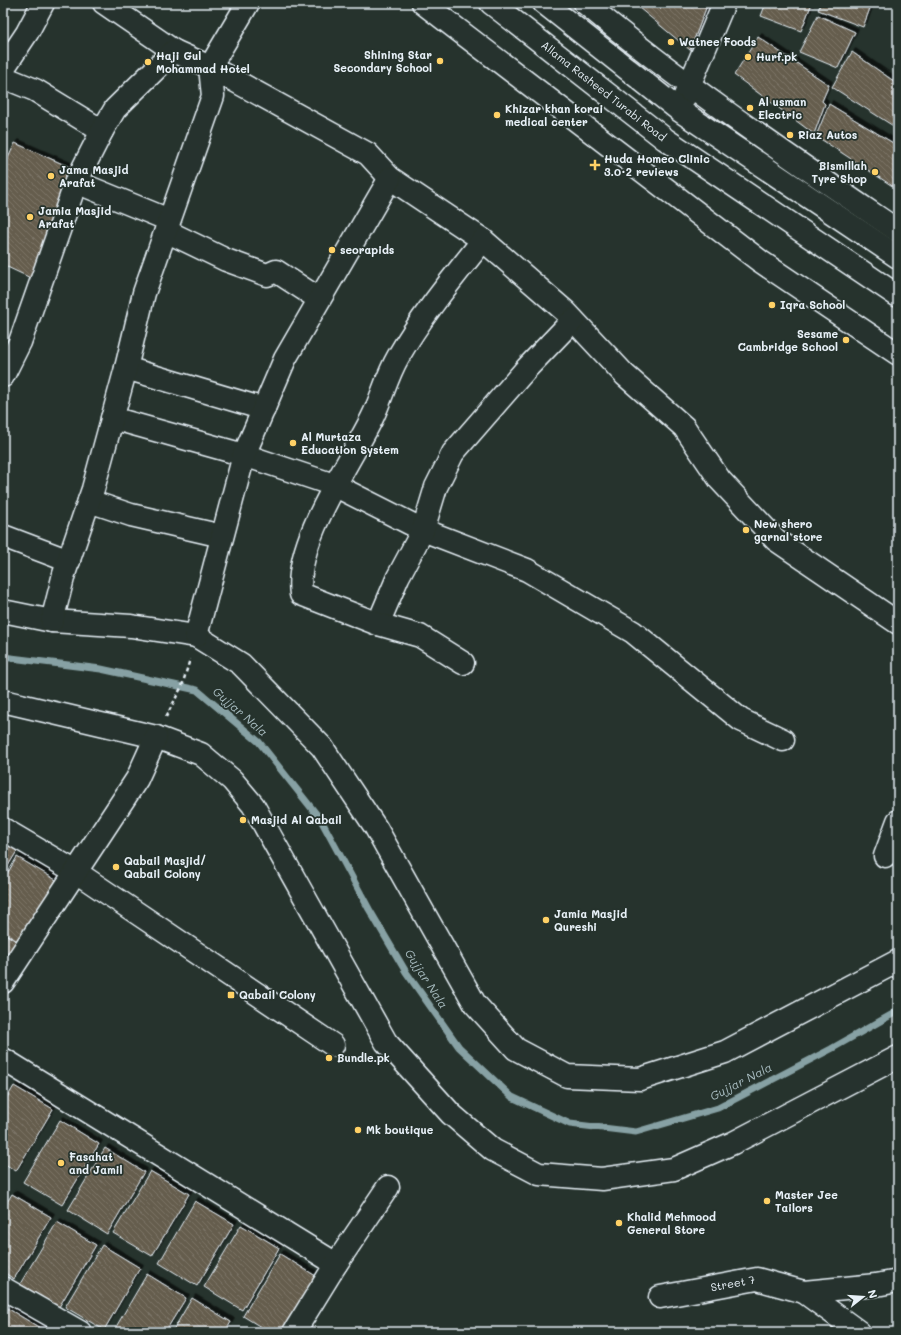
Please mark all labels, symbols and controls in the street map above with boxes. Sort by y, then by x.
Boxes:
place label: Watnee Foods [679,34,757,49]
street label: Allama Rasheed Turabi Road [538,37,670,144]
marker: Watnee Foods [666,37,676,47]
place label: Shining Star Secondary School [333,47,432,75]
place label: Haji Gul Mohammad Hotel [156,48,250,76]
place label: Hurf.pk [756,49,797,64]
marker: Hurf.pk [743,52,753,62]
marker: Shining Star Secondary School [435,56,445,66]
marker: Haji Gul Mohammad Hotel [143,57,153,67]
place label: Al usman Electric [758,94,806,122]
place label: Khizar khan korai medical center [505,101,603,129]
marker: Al usman Electric [745,103,755,113]
marker: Khizar khan korai medical center [492,110,502,120]
place label: Riaz Autos [798,127,858,142]
marker: Riaz Autos [785,130,795,140]
place label: Huda Homeo Clinic 3.0·2 reviews [604,151,710,179]
place label: Bismillah Tyre Shop [811,158,867,186]
marker: Huda Homeo Clinic 3.0·2 reviews [589,159,601,171]
place label: Jama Masjid Arafat [59,162,128,190]
marker: Bismillah Tyre Shop [870,167,880,177]
marker: Jama Masjid Arafat [46,171,56,181]
place label: Jamia Masjid Arafat [38,203,111,231]
marker: Jamia Masjid Arafat [25,212,35,222]
place label: seorapids [340,242,395,257]
marker: seorapids [327,245,337,255]
place label: Iqra School [780,297,845,312]
marker: Iqra School [767,300,777,310]
place label: Sesame Cambridge School [738,326,838,354]
marker: Sesame Cambridge School [841,335,851,345]
place label: Al Murtaza Education System [301,429,399,457]
marker: Al Murtaza Education System [288,438,298,448]
place label: New shero garnal store [754,516,823,544]
marker: New shero garnal store [741,525,751,535]
water label: Gujjar Nala [210,683,271,739]
place label: Masjid Al Qabail [251,812,342,827]
marker: Masjid Al Qabail [238,815,248,825]
place label: Qabail Masjid/ Qabail Colony [124,853,206,881]
marker: Qabail Masjid/ Qabail Colony [111,862,121,872]
place label: Jamia Masjid Qureshi [554,906,627,934]
marker: Jamia Masjid Qureshi [541,915,551,925]
water label: Gujjar Nala [402,946,452,1011]
place label: Qabail Colony [239,987,316,1002]
marker: Qabail Colony [226,990,236,1000]
place label: Bundle.pk [337,1050,390,1065]
marker: Bundle.pk [324,1053,334,1063]
water label: Gujjar Nala [707,1059,774,1104]
place label: Mk boutique [366,1122,434,1137]
marker: Mk boutique [353,1125,363,1135]
place label: Fasahat and Jamil [69,1149,122,1177]
marker: Fasahat and Jamil [56,1158,66,1168]
place label: Master Jee Tailors [775,1187,838,1215]
marker: Master Jee Tailors [762,1196,772,1206]
place label: Khalid Mehmood General Store [627,1209,716,1237]
marker: Khalid Mehmood General Store [614,1218,624,1228]
street label: Street 7 [709,1272,756,1294]
north arrow [843,1277,883,1317]
text: N [865,1288,881,1300]

